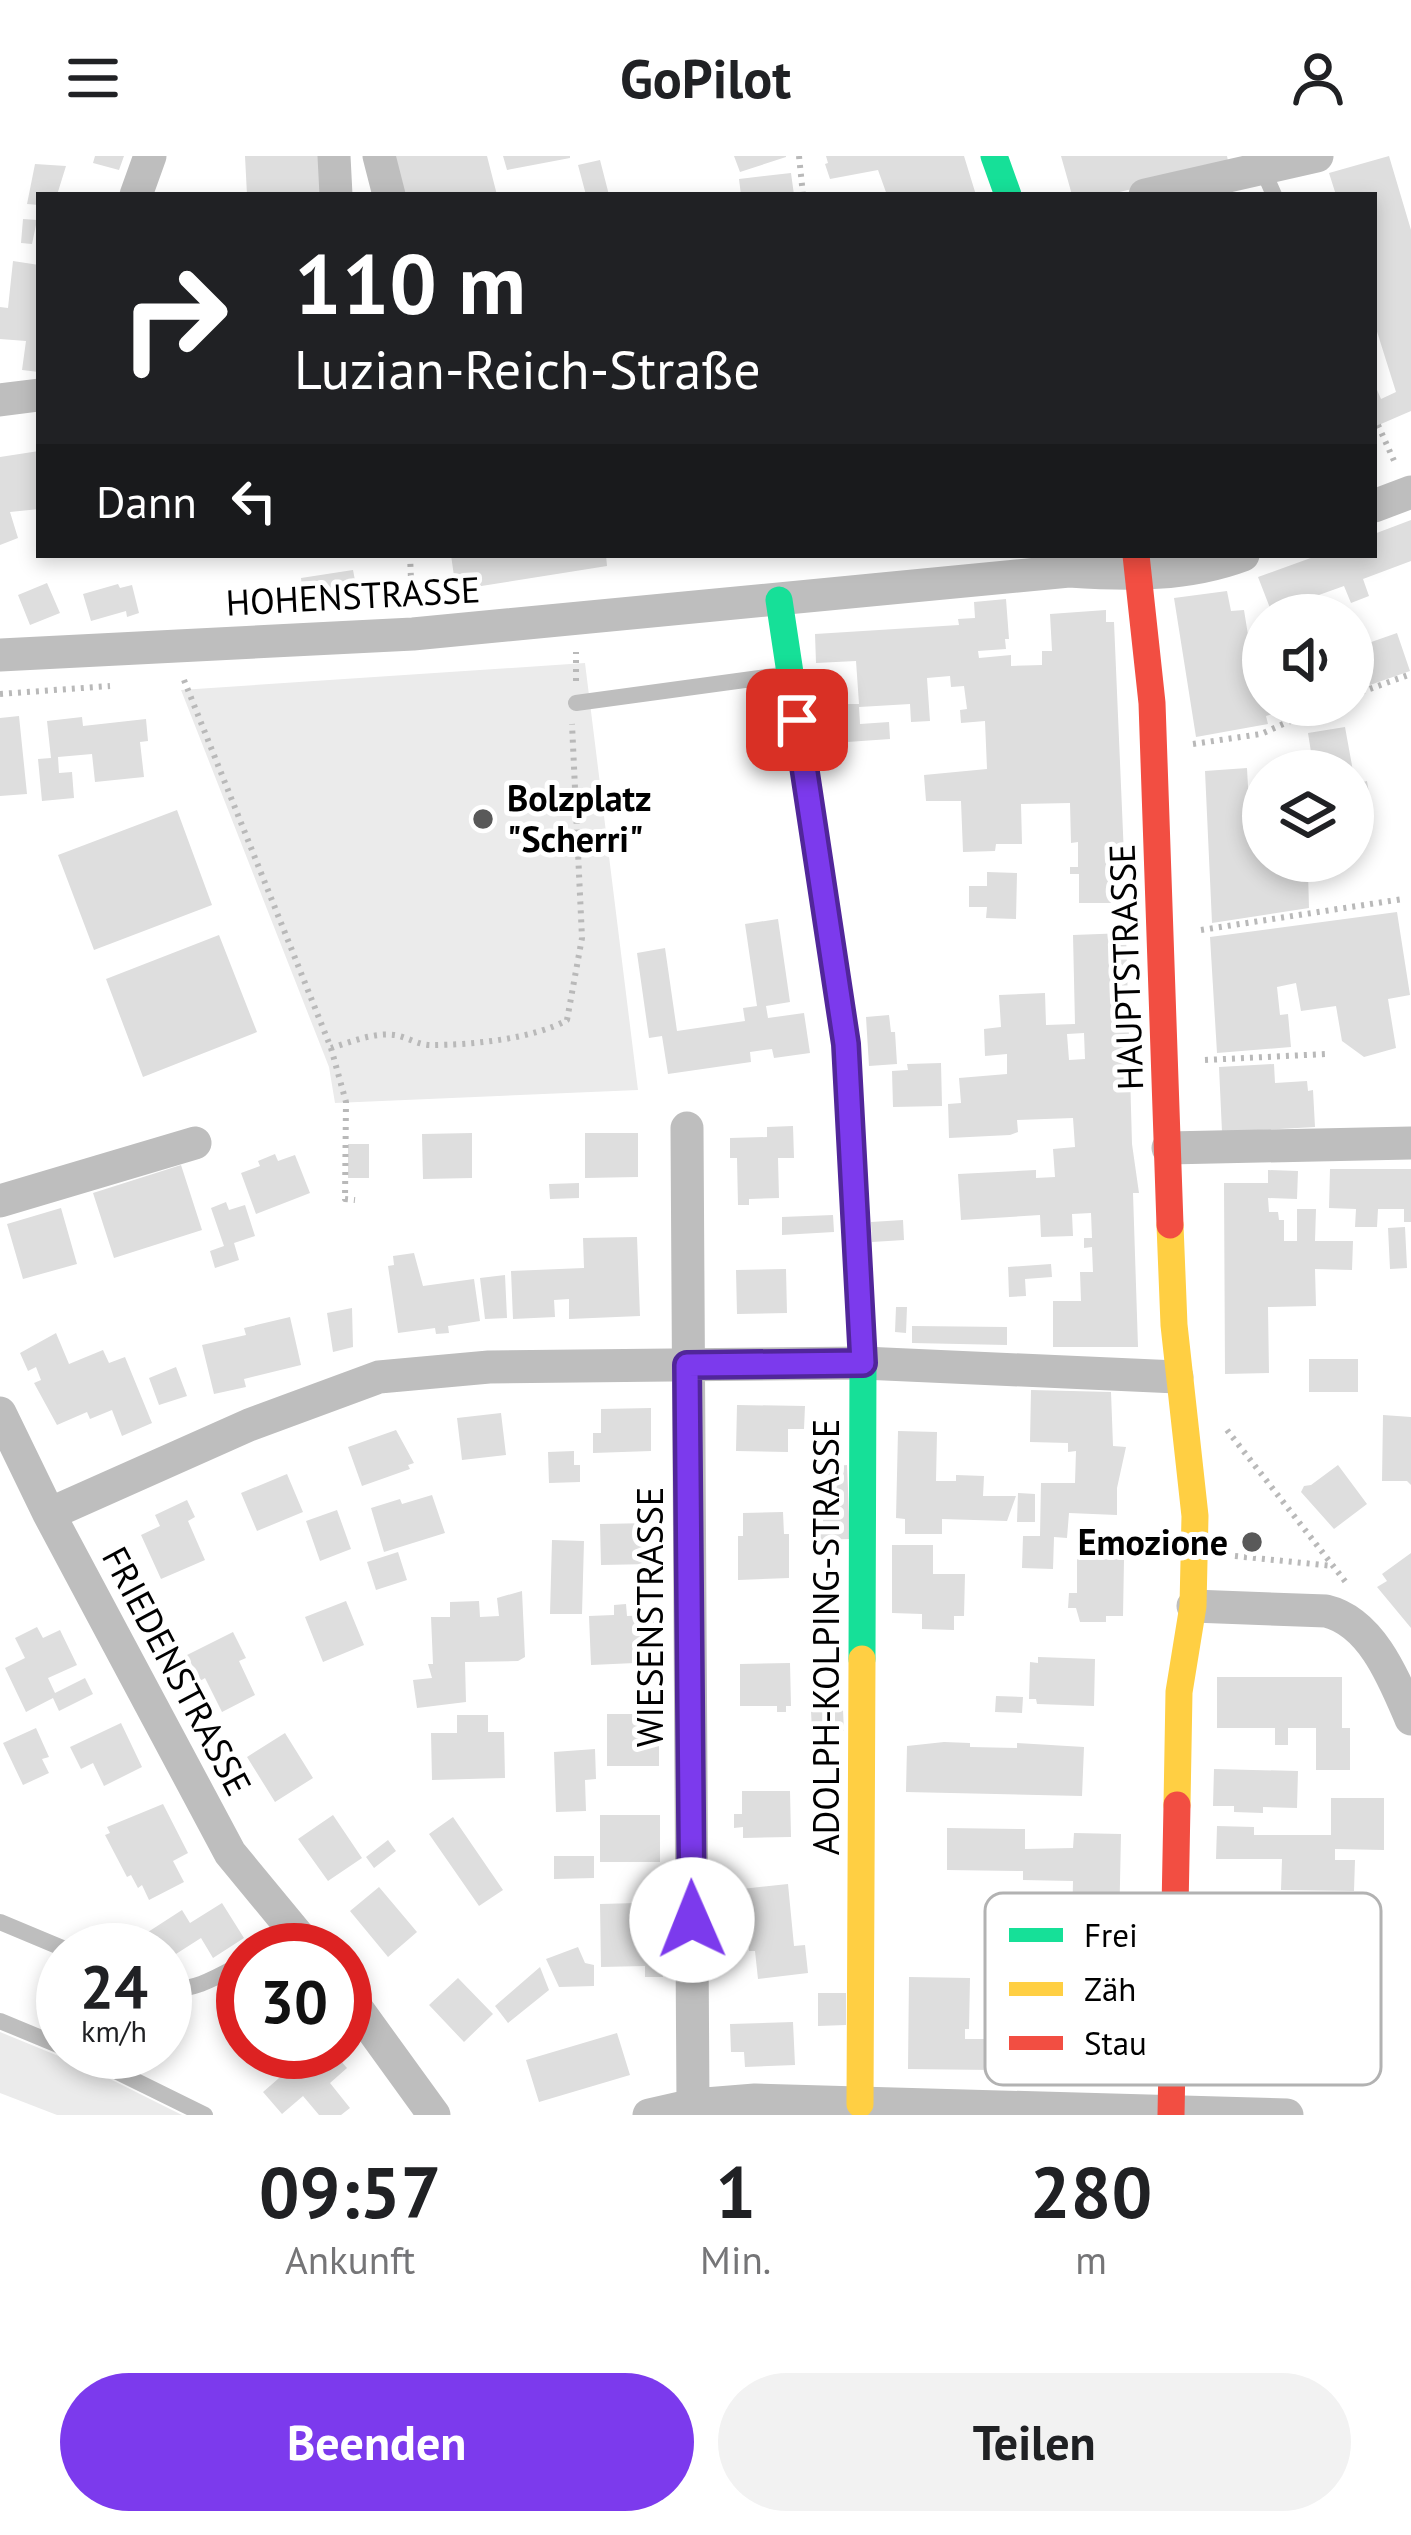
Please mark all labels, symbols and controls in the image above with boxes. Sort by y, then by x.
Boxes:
text: GoPilot [620,43,791,113]
icon: menu [60,45,126,111]
icon: person [1285,45,1351,111]
text: 110 m [294,228,526,337]
icon: right [96,240,252,396]
text: Luzian-Reich-Straße [294,334,761,404]
icon: left [221,468,287,534]
text: Dann [96,472,197,530]
street label: HOHENSTRASSE [225,565,481,626]
map controls [1242,594,1374,882]
button: sound [1242,594,1374,726]
pin [746,669,848,771]
icon: arrive [764,687,830,753]
button: layers [1242,750,1374,882]
place label: Bolzplatz "Scherri" [507,774,652,862]
marker: Bolzplatz "Scherri" [470,806,496,832]
street label: HAUPTSTRASSE [1098,843,1153,1091]
street label: ADOLPH-KOLPING-STRASSE [802,1419,849,1855]
street label: WIESENSTRASSE [626,1487,673,1747]
place label: Emozione [1078,1518,1228,1565]
marker: Emozione [1239,1529,1265,1555]
street label: FRIEDENSTRASSE [92,1538,263,1803]
position arrow [629,1857,755,1983]
legend [985,1893,1381,2085]
text: Frei [1084,1913,1138,1956]
speed limit sign: 30 [216,1923,372,2079]
text: 24 [80,1947,148,2025]
text: Zäh [1084,1967,1136,2010]
text: km/h [81,2011,147,2050]
text: Stau [1084,2021,1147,2064]
text: 09:57 [259,2145,441,2238]
text: 1 [715,2145,756,2238]
text: 280 [1030,2145,1152,2238]
text: Ankunft [285,2234,415,2285]
text: Min. [700,2234,771,2285]
text: m [1075,2234,1107,2285]
button: Beenden [60,2373,694,2511]
button: Teilen [718,2373,1351,2511]

